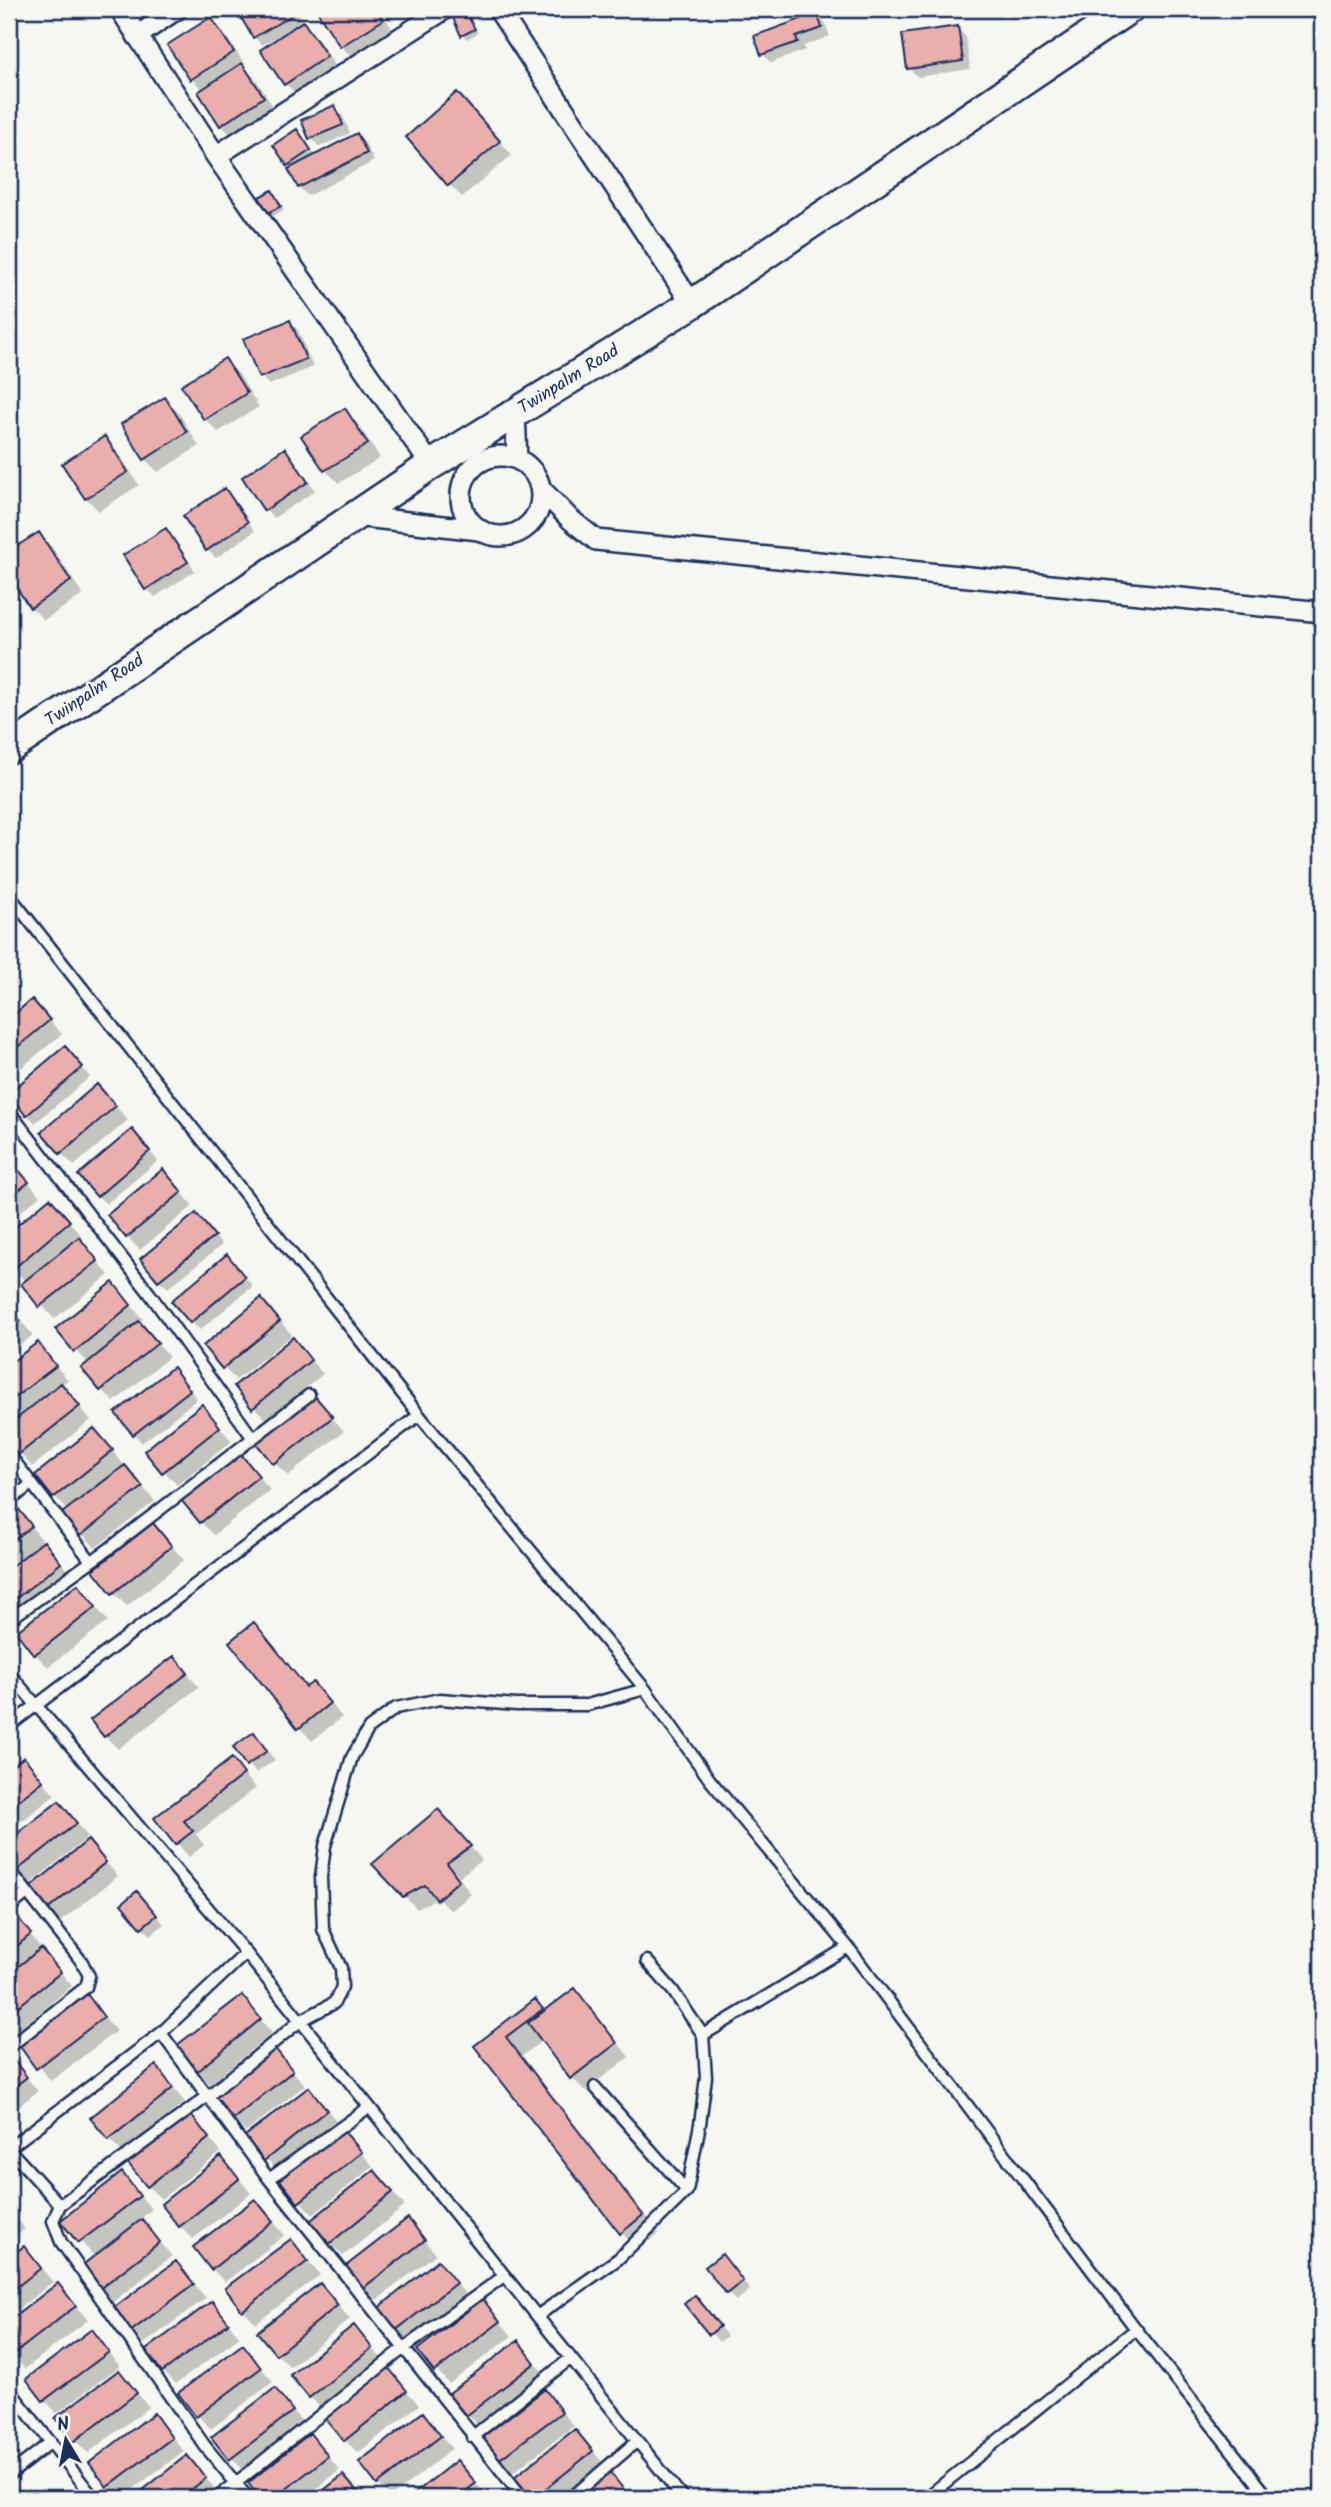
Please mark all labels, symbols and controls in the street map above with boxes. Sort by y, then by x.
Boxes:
street label: Twinpalm Road [513,337,626,423]
street label: Twinpalm Road [39,646,152,735]
north arrow [32,2406,102,2476]
text: N [55,2409,72,2441]

